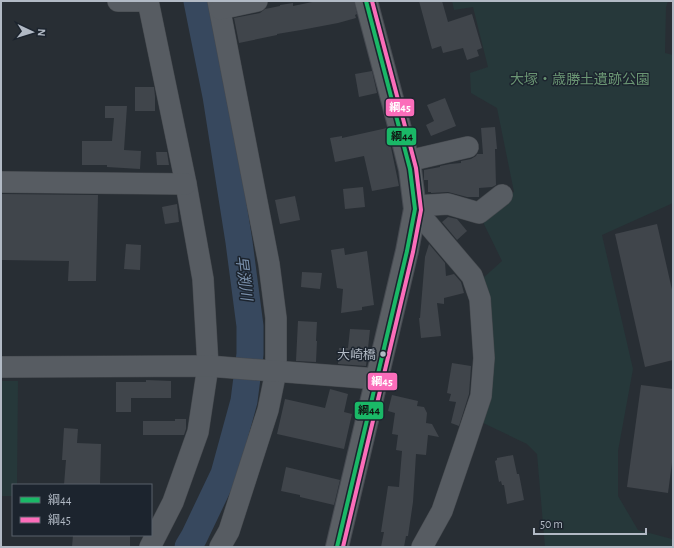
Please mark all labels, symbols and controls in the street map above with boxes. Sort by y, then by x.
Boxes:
north arrow [12,12,52,52]
text: N [36,28,47,37]
park label: 大塚・歳勝土遺跡公園 [510,72,650,87]
line badge: 綱45 [385,98,415,117]
text: 綱45 [389,101,411,113]
line badge: 綱44 [386,127,417,146]
text: 綱44 [391,130,413,142]
water label: 早渕川 [233,255,255,303]
place label: 大崎橋 [337,348,376,362]
marker: 大崎橋 [378,349,388,359]
line badge: 綱45 [367,372,398,391]
text: 綱45 [371,375,393,387]
line badge: 綱44 [354,401,384,420]
text: 綱44 [358,404,380,416]
legend [12,484,152,536]
text: 綱44 [48,493,72,506]
scale bar [534,510,646,536]
text: 綱45 [48,513,71,526]
text: 50 m [540,518,563,530]

